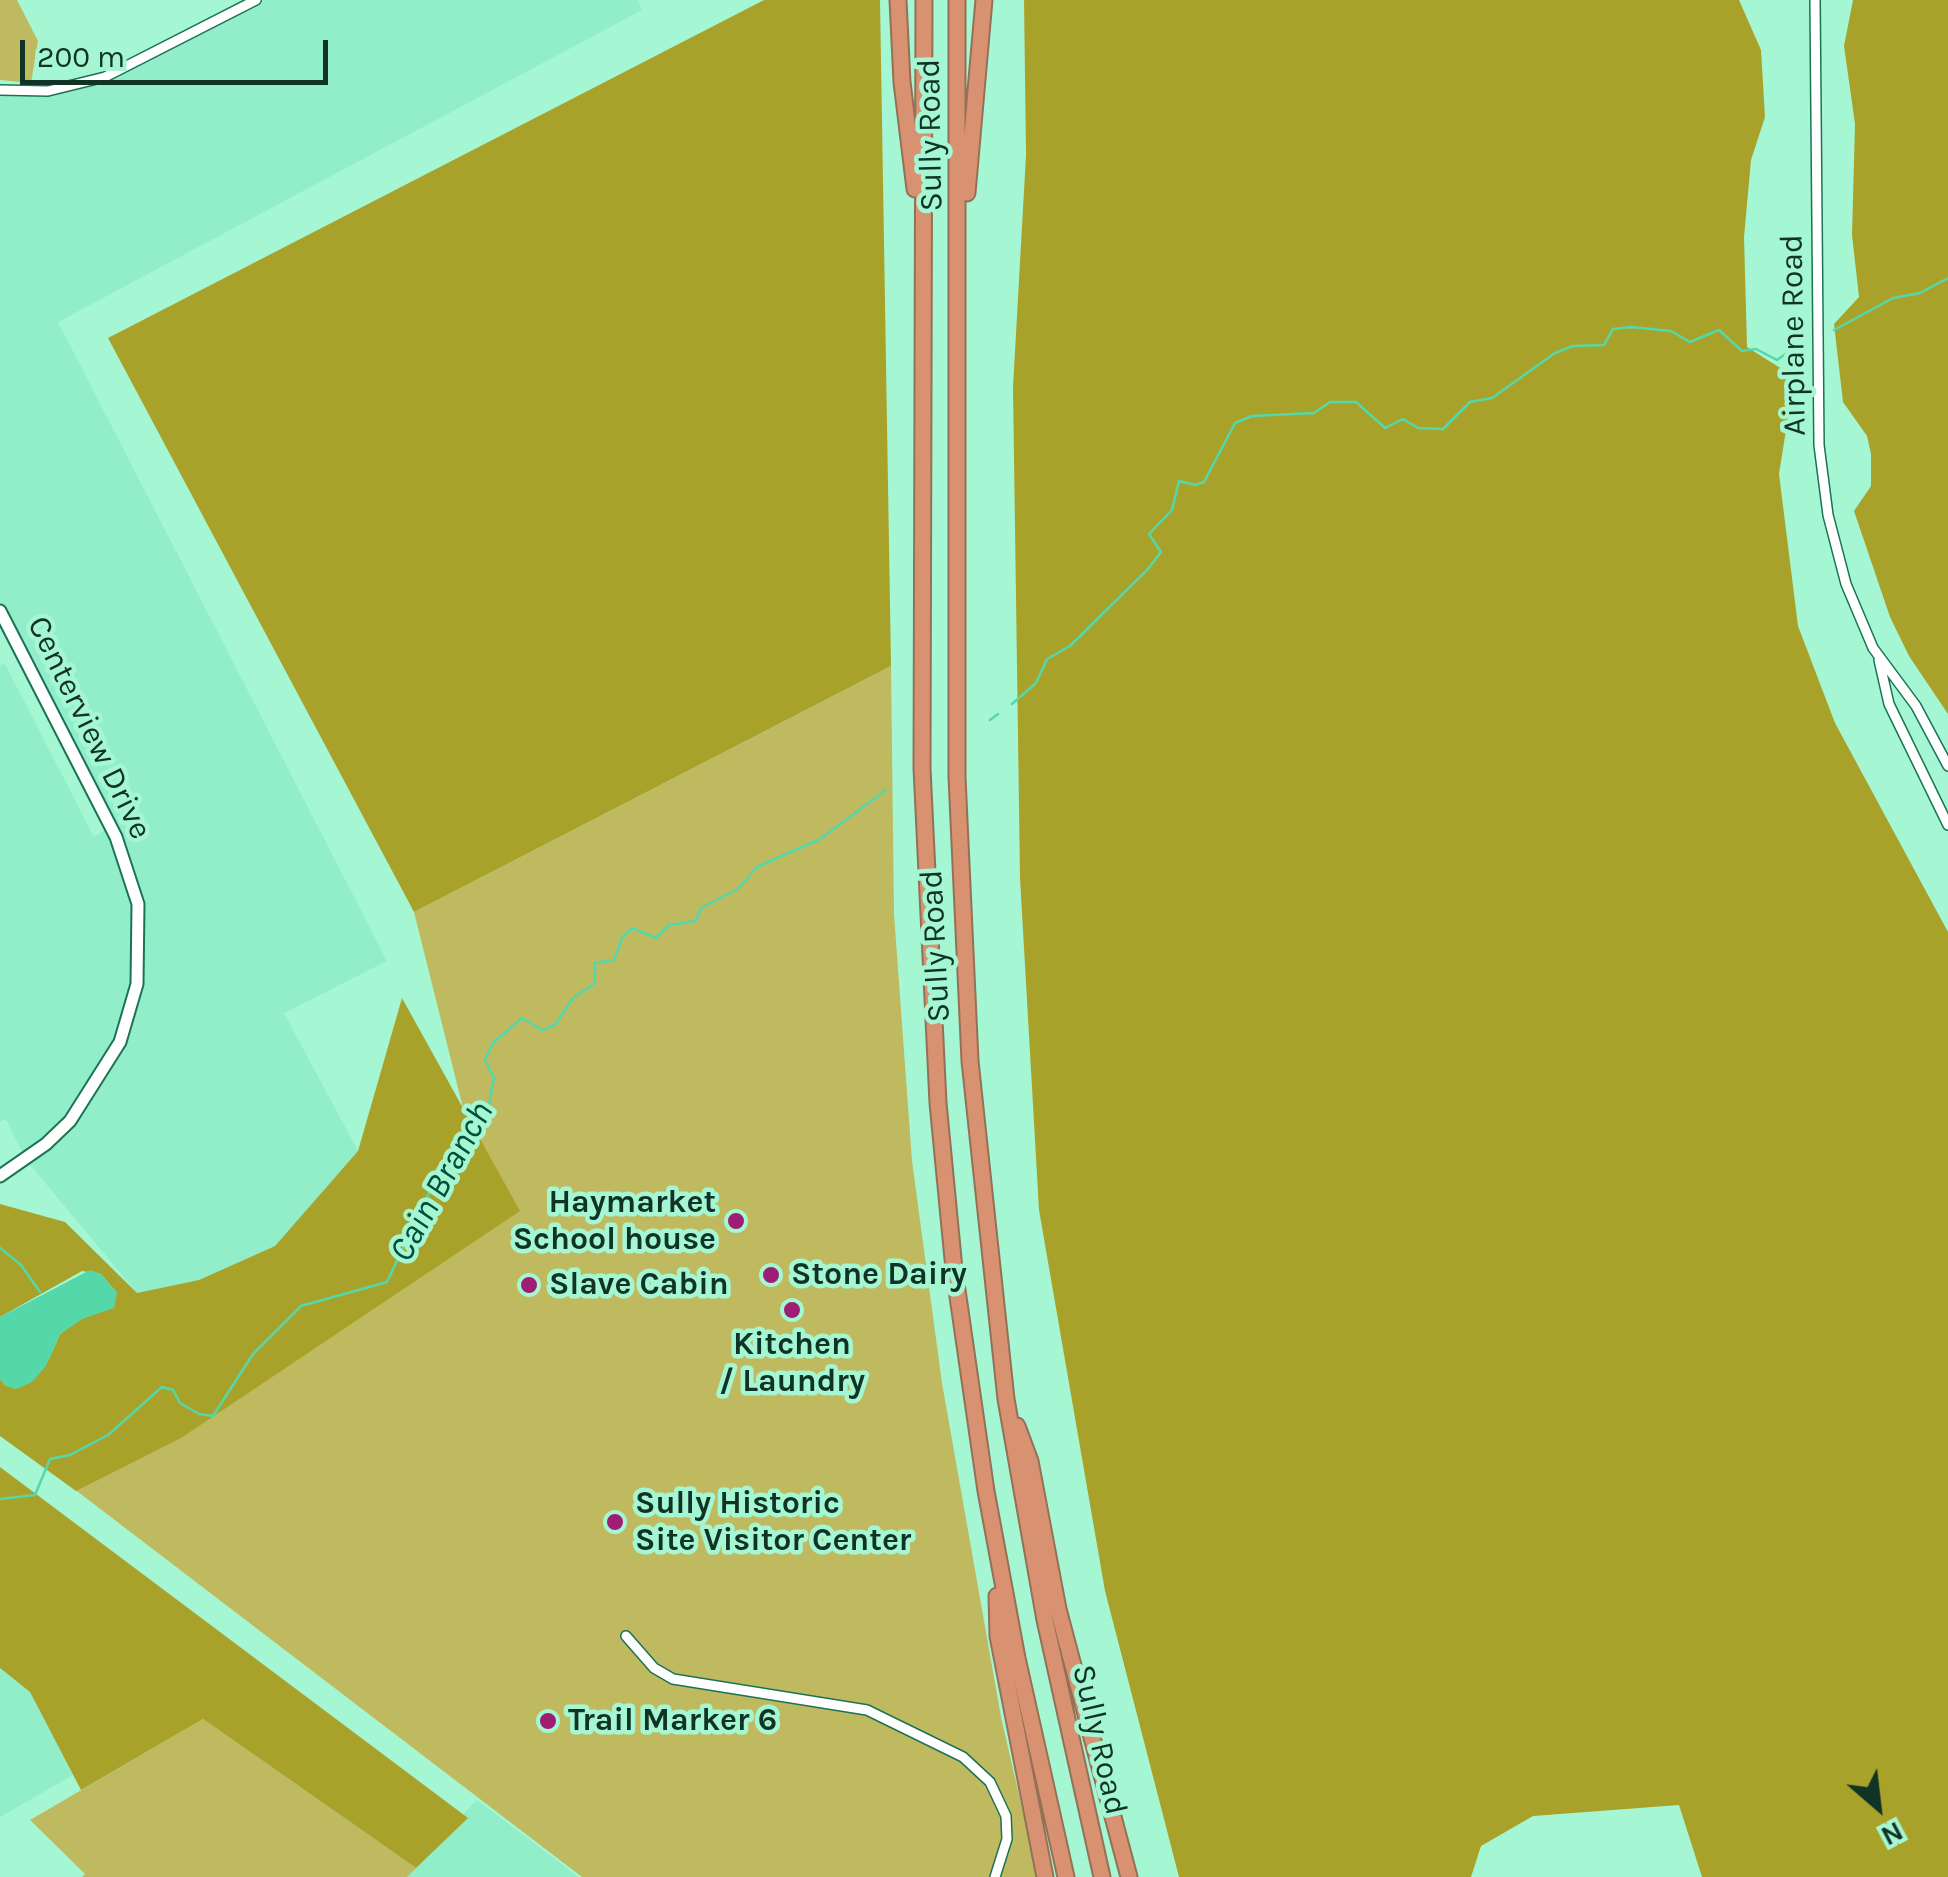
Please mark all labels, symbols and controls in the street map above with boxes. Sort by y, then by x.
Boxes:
scale bar [25,20,332,82]
text: 200 m [37,39,125,75]
street label: Sully Road [910,58,952,212]
street label: Airplane Road [1773,234,1815,436]
street label: Centerview Drive [18,610,160,846]
street label: Sully Road [913,869,959,1023]
water label: Cain Branch [381,1095,503,1269]
place label: Haymarket School house [513,1184,716,1259]
marker: Haymarket School house [725,1210,747,1232]
place label: Stone Dairy [791,1256,967,1294]
marker: Stone Dairy [760,1264,782,1286]
place label: Slave Cabin [549,1266,729,1304]
marker: Slave Cabin [518,1274,540,1296]
marker: Kitchen / Laundry [781,1299,803,1321]
place label: Kitchen / Laundry [719,1326,865,1401]
place label: Sully Historic Site Visitor Center [635,1485,911,1560]
marker: Sully Historic Site Visitor Center [604,1511,626,1533]
street label: Sully Road [1063,1661,1135,1819]
place label: Trail Marker 6 [568,1702,777,1740]
marker: Trail Marker 6 [537,1710,559,1732]
north arrow [1828,1757,1928,1857]
text: N [1876,1815,1909,1853]

